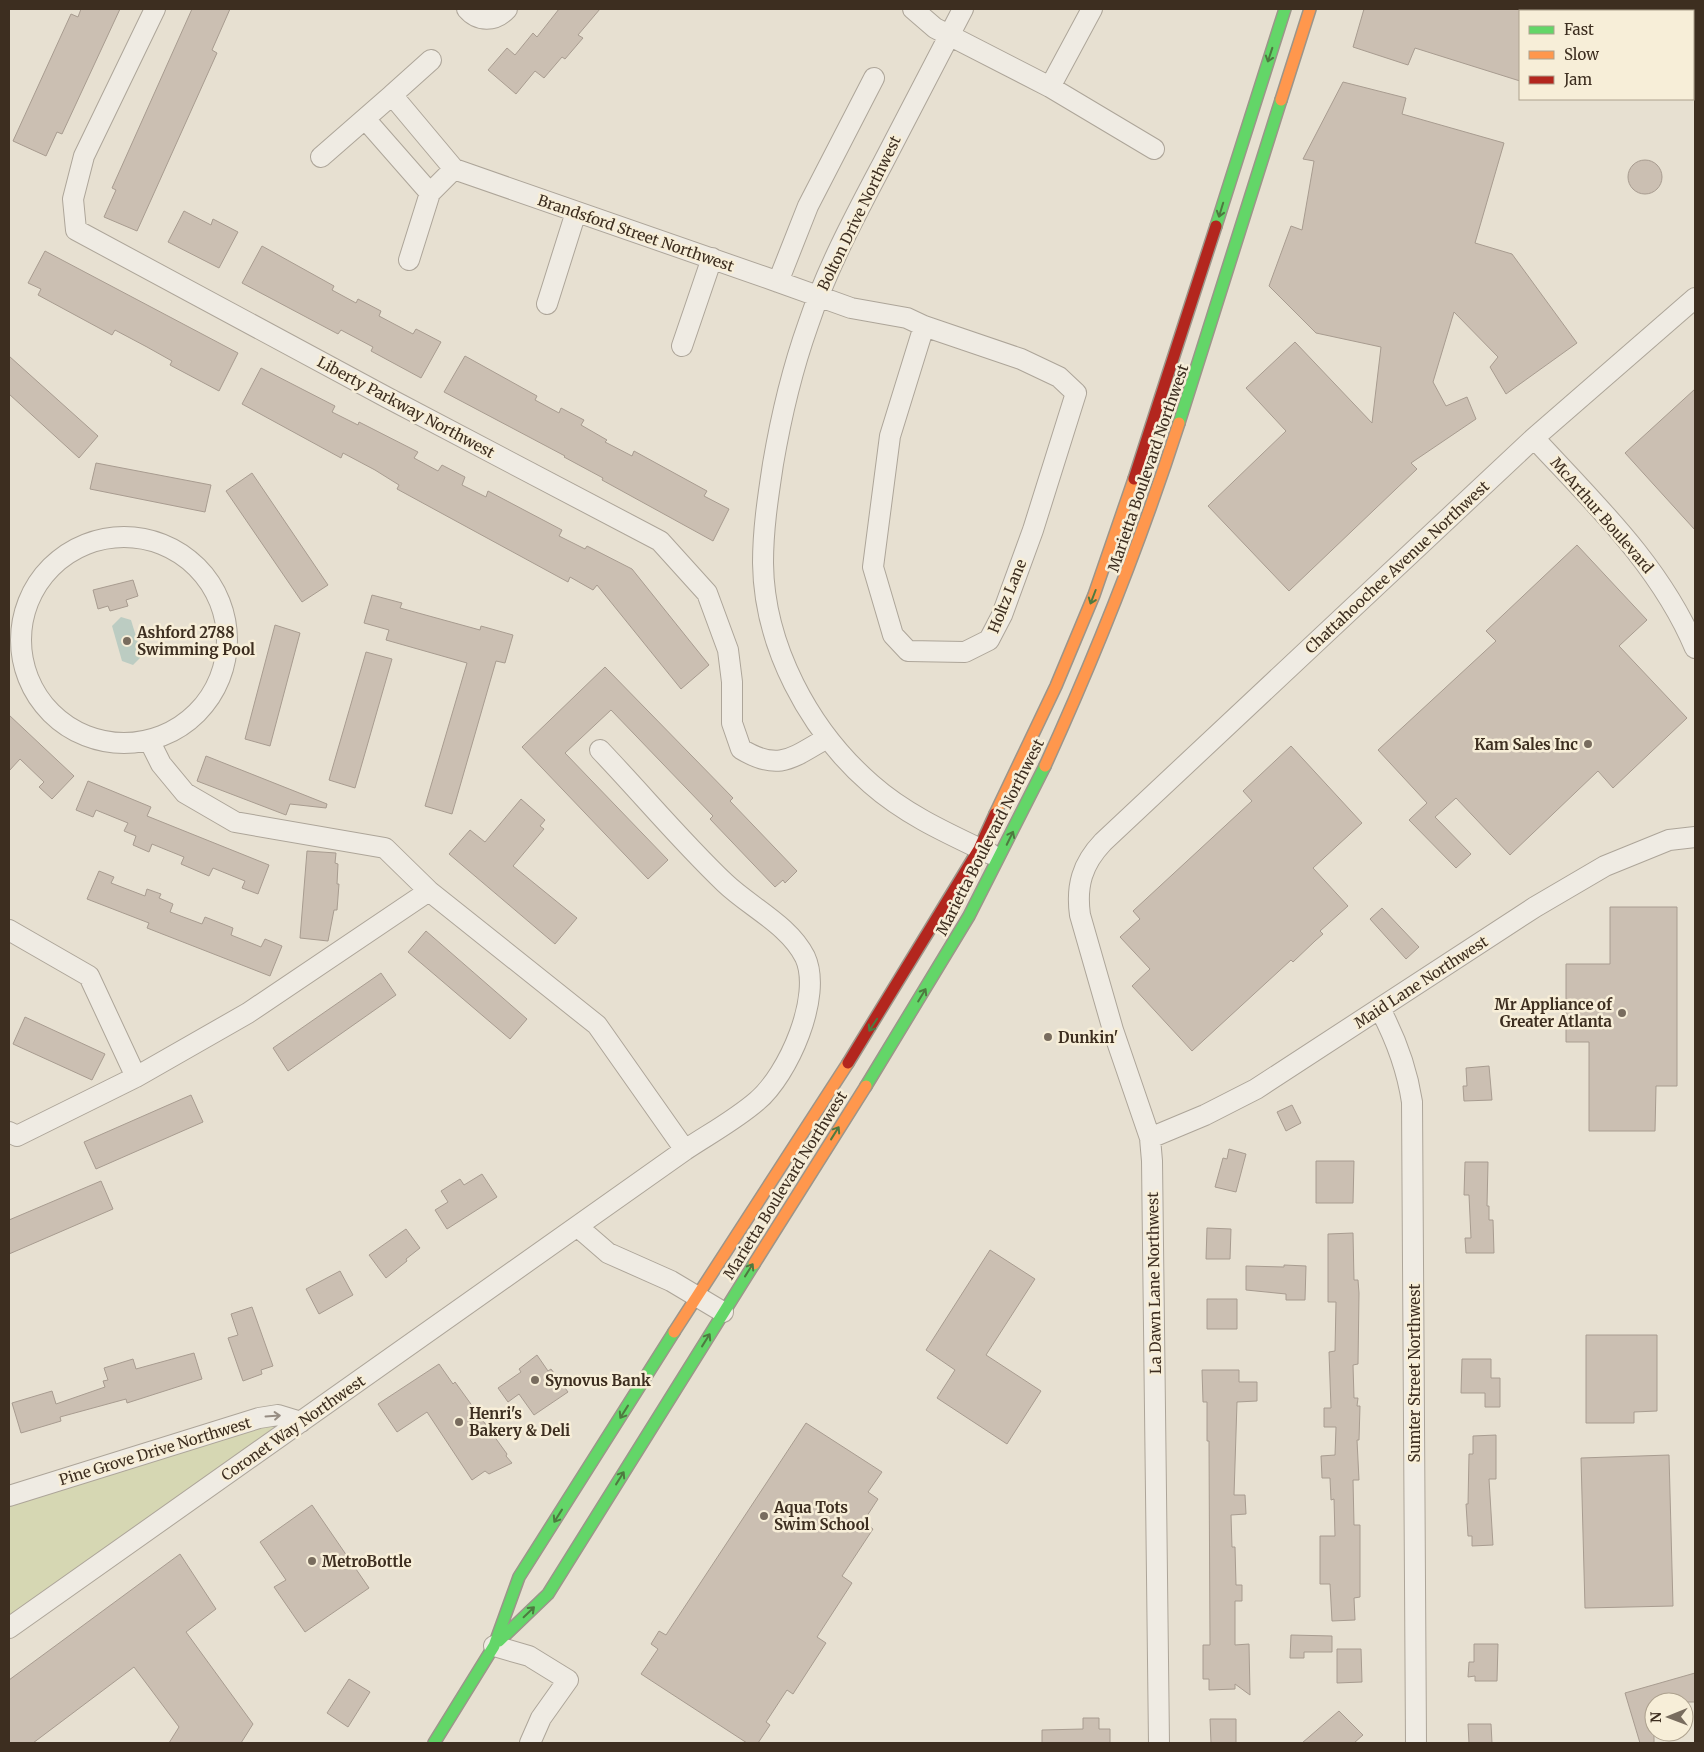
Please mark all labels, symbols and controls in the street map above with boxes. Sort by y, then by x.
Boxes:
legend [1519,10,1694,100]
text: Fast [1564,20,1594,39]
text: Slow [1564,45,1599,64]
one-way arrow [1265,47,1275,63]
text: Jam [1563,70,1592,89]
street label: Bolton Drive Northwest [813,132,905,294]
street label: Brandsford Street Northwest [535,190,737,276]
one-way arrow [1216,202,1226,218]
street label: Liberty Parkway Northwest [314,352,498,462]
street label: Marietta Boulevard Northwest [1103,362,1193,574]
street label: McArthur Boulevard [1546,453,1658,577]
street label: Chattahoochee Avenue Northwest [1301,476,1493,657]
street label: Holtz Lane [984,556,1030,636]
one-way arrow [1088,589,1097,604]
place label: Ashford 2788 Swimming Pool [136,623,255,659]
marker: Ashford 2788 Swimming Pool [121,635,133,647]
street label: Marietta Boulevard Northwest [932,735,1048,939]
place label: Kam Sales Inc [1474,735,1578,754]
marker: Kam Sales Inc [1582,738,1594,750]
one-way arrow [1005,831,1015,846]
street label: Maid Lane Northwest [1351,932,1492,1032]
one-way arrow [918,989,928,1003]
place label: Mr Appliance of Greater Atlanta [1494,995,1613,1031]
marker: Mr Appliance of Greater Atlanta [1616,1007,1628,1019]
one-way arrow [867,1018,877,1032]
place label: Dunkin' [1058,1028,1118,1047]
marker: Dunkin' [1042,1031,1054,1043]
street label: Marietta Boulevard Northwest [719,1087,851,1283]
one-way arrow [831,1126,841,1140]
street label: La Dawn Lane Northwest [1143,1192,1165,1374]
one-way arrow [744,1264,754,1278]
street label: Sumter Street Northwest [1405,1283,1424,1462]
one-way arrow [701,1333,711,1347]
street label: Coronet Way Northwest [217,1371,369,1485]
place label: Synovus Bank [545,1371,651,1390]
marker: Synovus Bank [529,1374,541,1386]
place label: Henri's Bakery & Deli [469,1404,570,1440]
one-way arrow [618,1404,628,1418]
one-way arrow [264,1412,280,1421]
street label: Pine Grove Drive Northwest [57,1413,253,1489]
marker: Henri's Bakery & Deli [453,1416,465,1428]
one-way arrow [615,1471,625,1485]
place label: Aqua Tots Swim School [773,1498,870,1534]
one-way arrow [552,1509,563,1523]
marker: Aqua Tots Swim School [758,1510,770,1522]
place label: MetroBottle [322,1552,412,1571]
marker: MetroBottle [306,1555,318,1567]
one-way arrow [523,1606,536,1618]
north arrow [1644,1692,1694,1742]
text: N [1647,1712,1665,1723]

